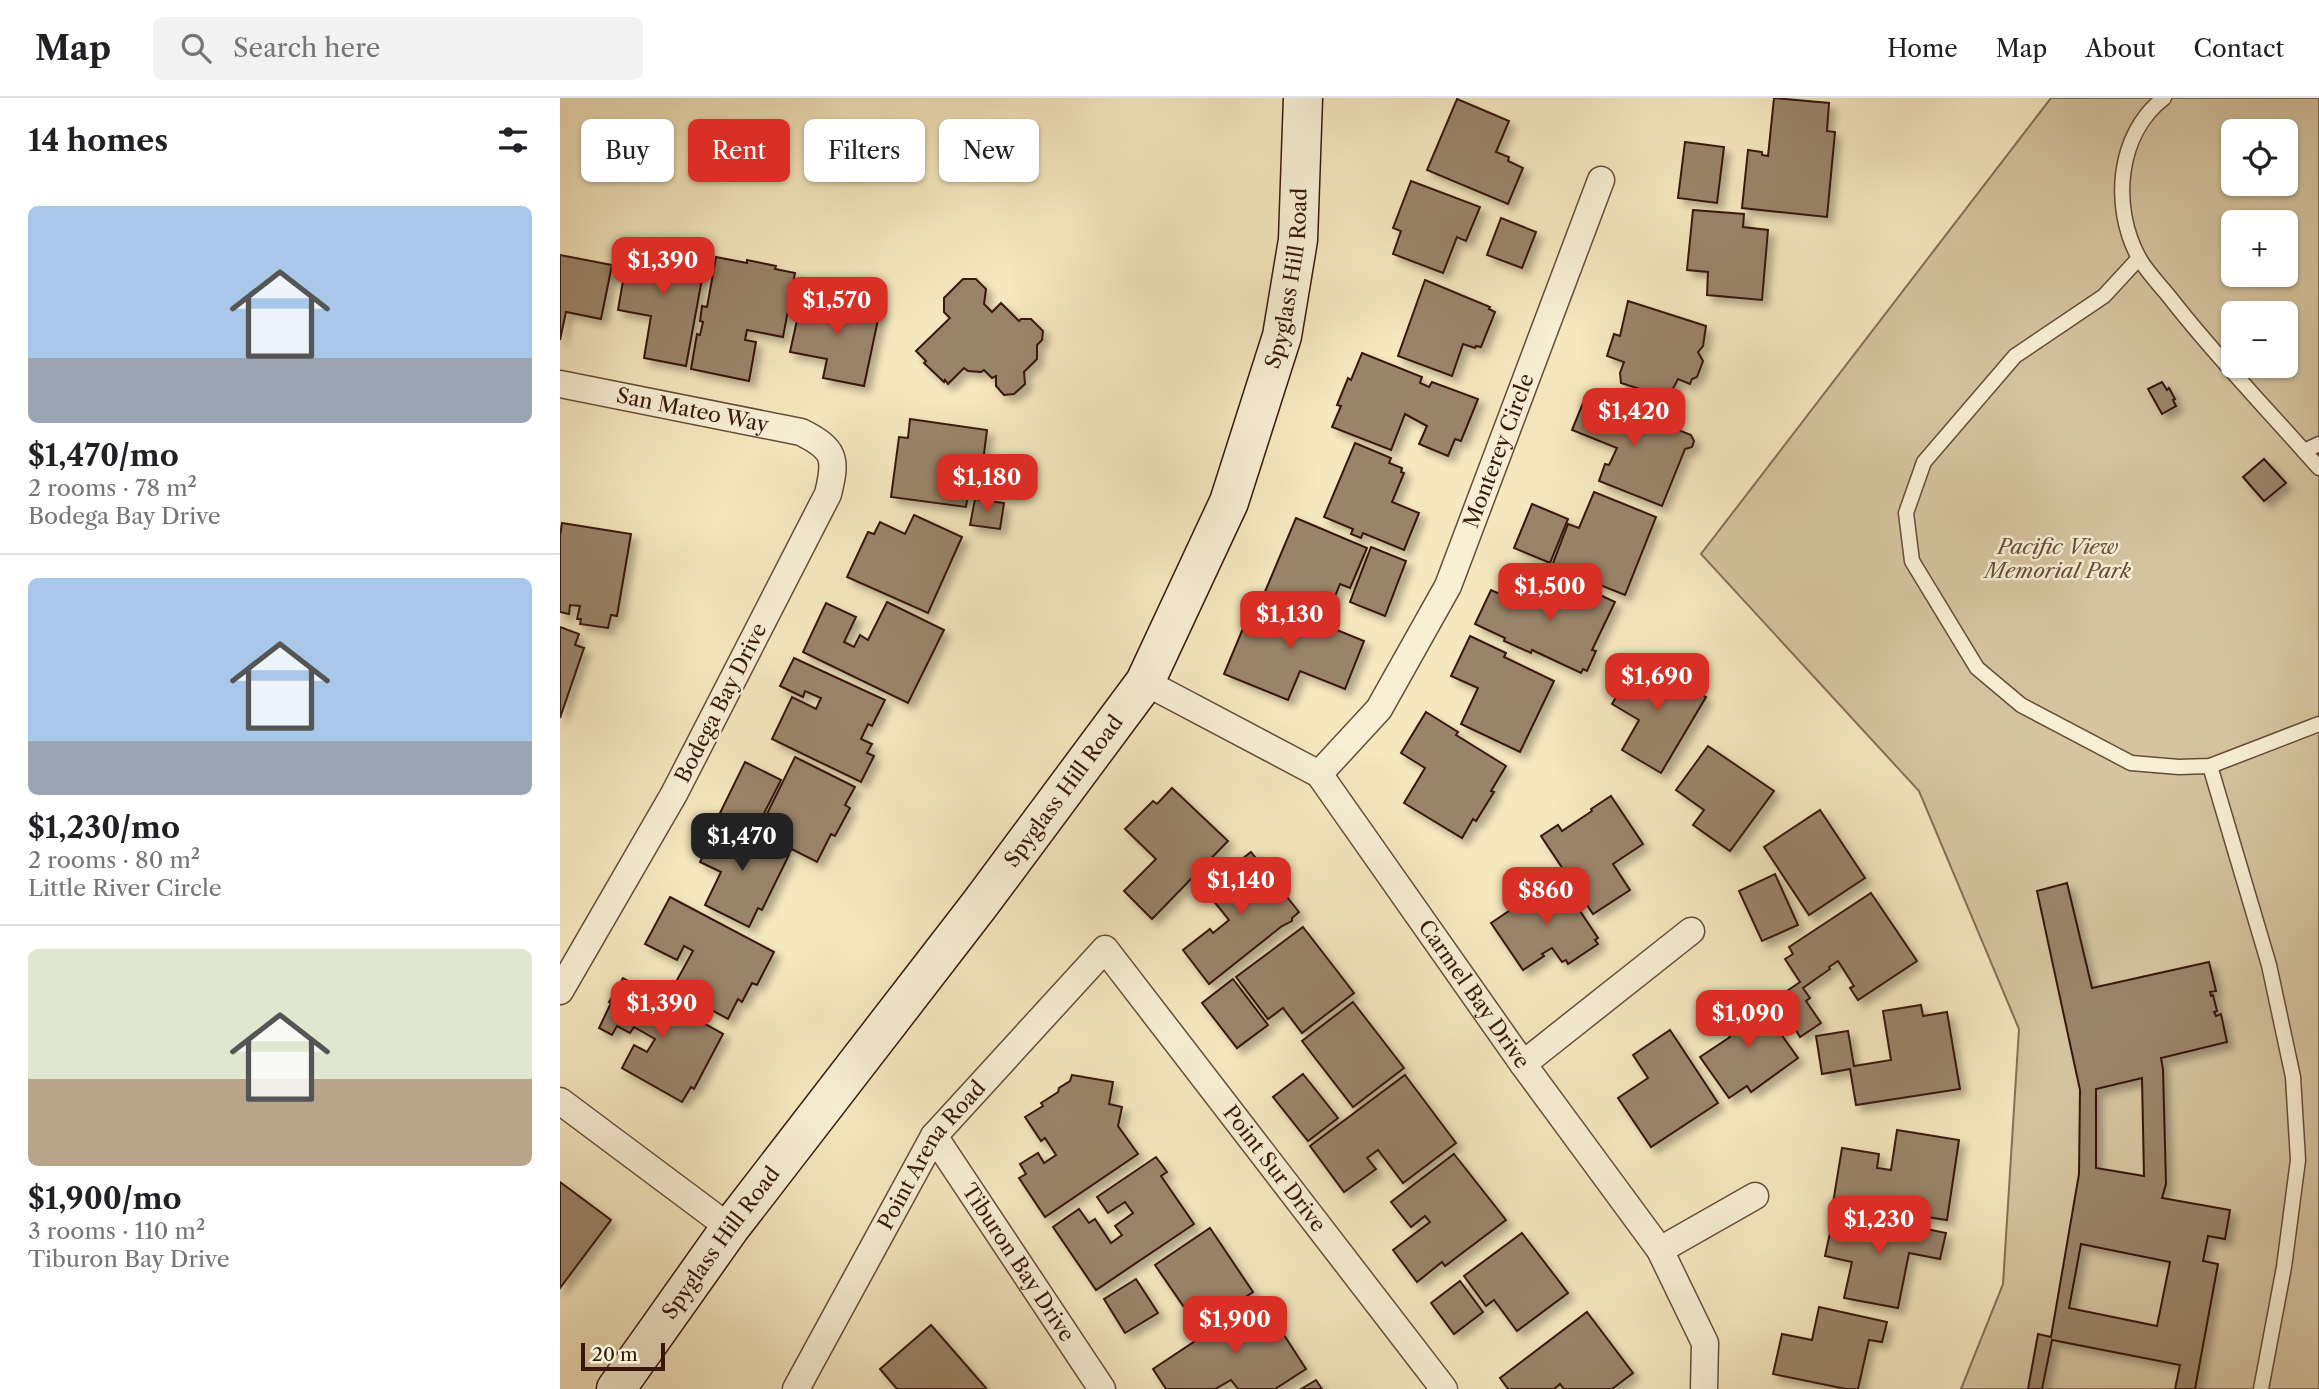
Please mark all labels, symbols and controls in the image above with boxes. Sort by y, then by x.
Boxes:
search box [153,17,643,80]
text: Map [35,28,111,69]
icon: search [177,29,215,67]
text: Search here [233,32,380,64]
text: Home [1887,34,1958,63]
text: Map [1996,34,2047,63]
text: About [2085,34,2156,63]
text: Contact [2194,34,2284,63]
chip: Buy [581,119,674,182]
chip: Rent [688,119,790,182]
chip: Filters [804,119,925,182]
chip: New [939,119,1039,182]
map controls [2221,119,2298,378]
button: locate [2221,119,2298,196]
icon: filters [494,121,532,159]
text: 14 homes [28,122,168,159]
street label: Spyglass Hill Road [1259,187,1312,372]
button: + [2221,210,2298,287]
pin: $1,390 [606,238,720,297]
text: $1,390 [628,246,698,274]
icon: home [217,251,343,377]
pin: $1,570 [780,278,894,337]
text: $1,570 [803,286,871,314]
button: − [2221,301,2298,378]
street label: Monterey Circle [1458,370,1539,531]
street label: San Mateo Way [614,383,771,437]
pin: $1,420 [1577,388,1691,448]
text: $1,420 [1598,397,1670,425]
text: $1,470/mo [28,437,179,474]
pin: $1,180 [930,454,1044,514]
text: $1,180 [953,463,1021,491]
text: 2 rooms · 78 m² [28,474,197,502]
text: Bodega Bay Drive [28,502,221,530]
park label: Pacific View Memorial Park [1982,534,2131,583]
pin: $1,500 [1493,564,1607,623]
text: $1,500 [1514,572,1586,600]
pin: $1,130 [1233,592,1347,651]
text: $1,130 [1256,600,1324,628]
street label: Bodega Bay Drive [669,619,772,787]
icon: home [217,623,343,749]
pin: $1,690 [1600,654,1714,713]
text: $1,690 [1621,662,1693,690]
street label: Spyglass Hill Road [999,710,1128,872]
text: $1,230/mo [28,809,180,846]
pin: $1,470 [685,814,799,873]
text: $1,470 [707,822,777,850]
text: 2 rooms · 80 m² [28,846,200,874]
pin: $1,140 [1184,858,1298,917]
text: $1,140 [1207,866,1275,894]
pin: $860 [1505,868,1587,927]
text: Little River Circle [28,874,222,902]
text: $860 [1518,876,1574,904]
street label: Carmel Bay Drive [1413,915,1535,1073]
pin: $1,390 [605,981,719,1040]
text: $1,390 [627,989,697,1017]
pin: $1,090 [1691,990,1805,1050]
icon: home [217,994,343,1120]
text: $1,090 [1712,999,1784,1027]
street label: Point Arena Road [872,1075,991,1234]
street label: Point Sur Drive [1218,1100,1331,1237]
street label: Spyglass Hill Road [657,1161,785,1324]
street label: Tiburon Bay Drive [957,1179,1080,1346]
text: $1,900/mo [28,1180,182,1217]
pin: $1,230 [1822,1196,1936,1256]
text: $1,230 [1844,1205,1914,1233]
text: 3 rooms · 110 m² [28,1217,205,1245]
text: Tiburon Bay Drive [28,1245,230,1273]
pin: $1,900 [1178,1296,1292,1356]
text: $1,900 [1199,1305,1271,1333]
scale bar [581,1340,665,1372]
text: 20 m [592,1343,638,1366]

